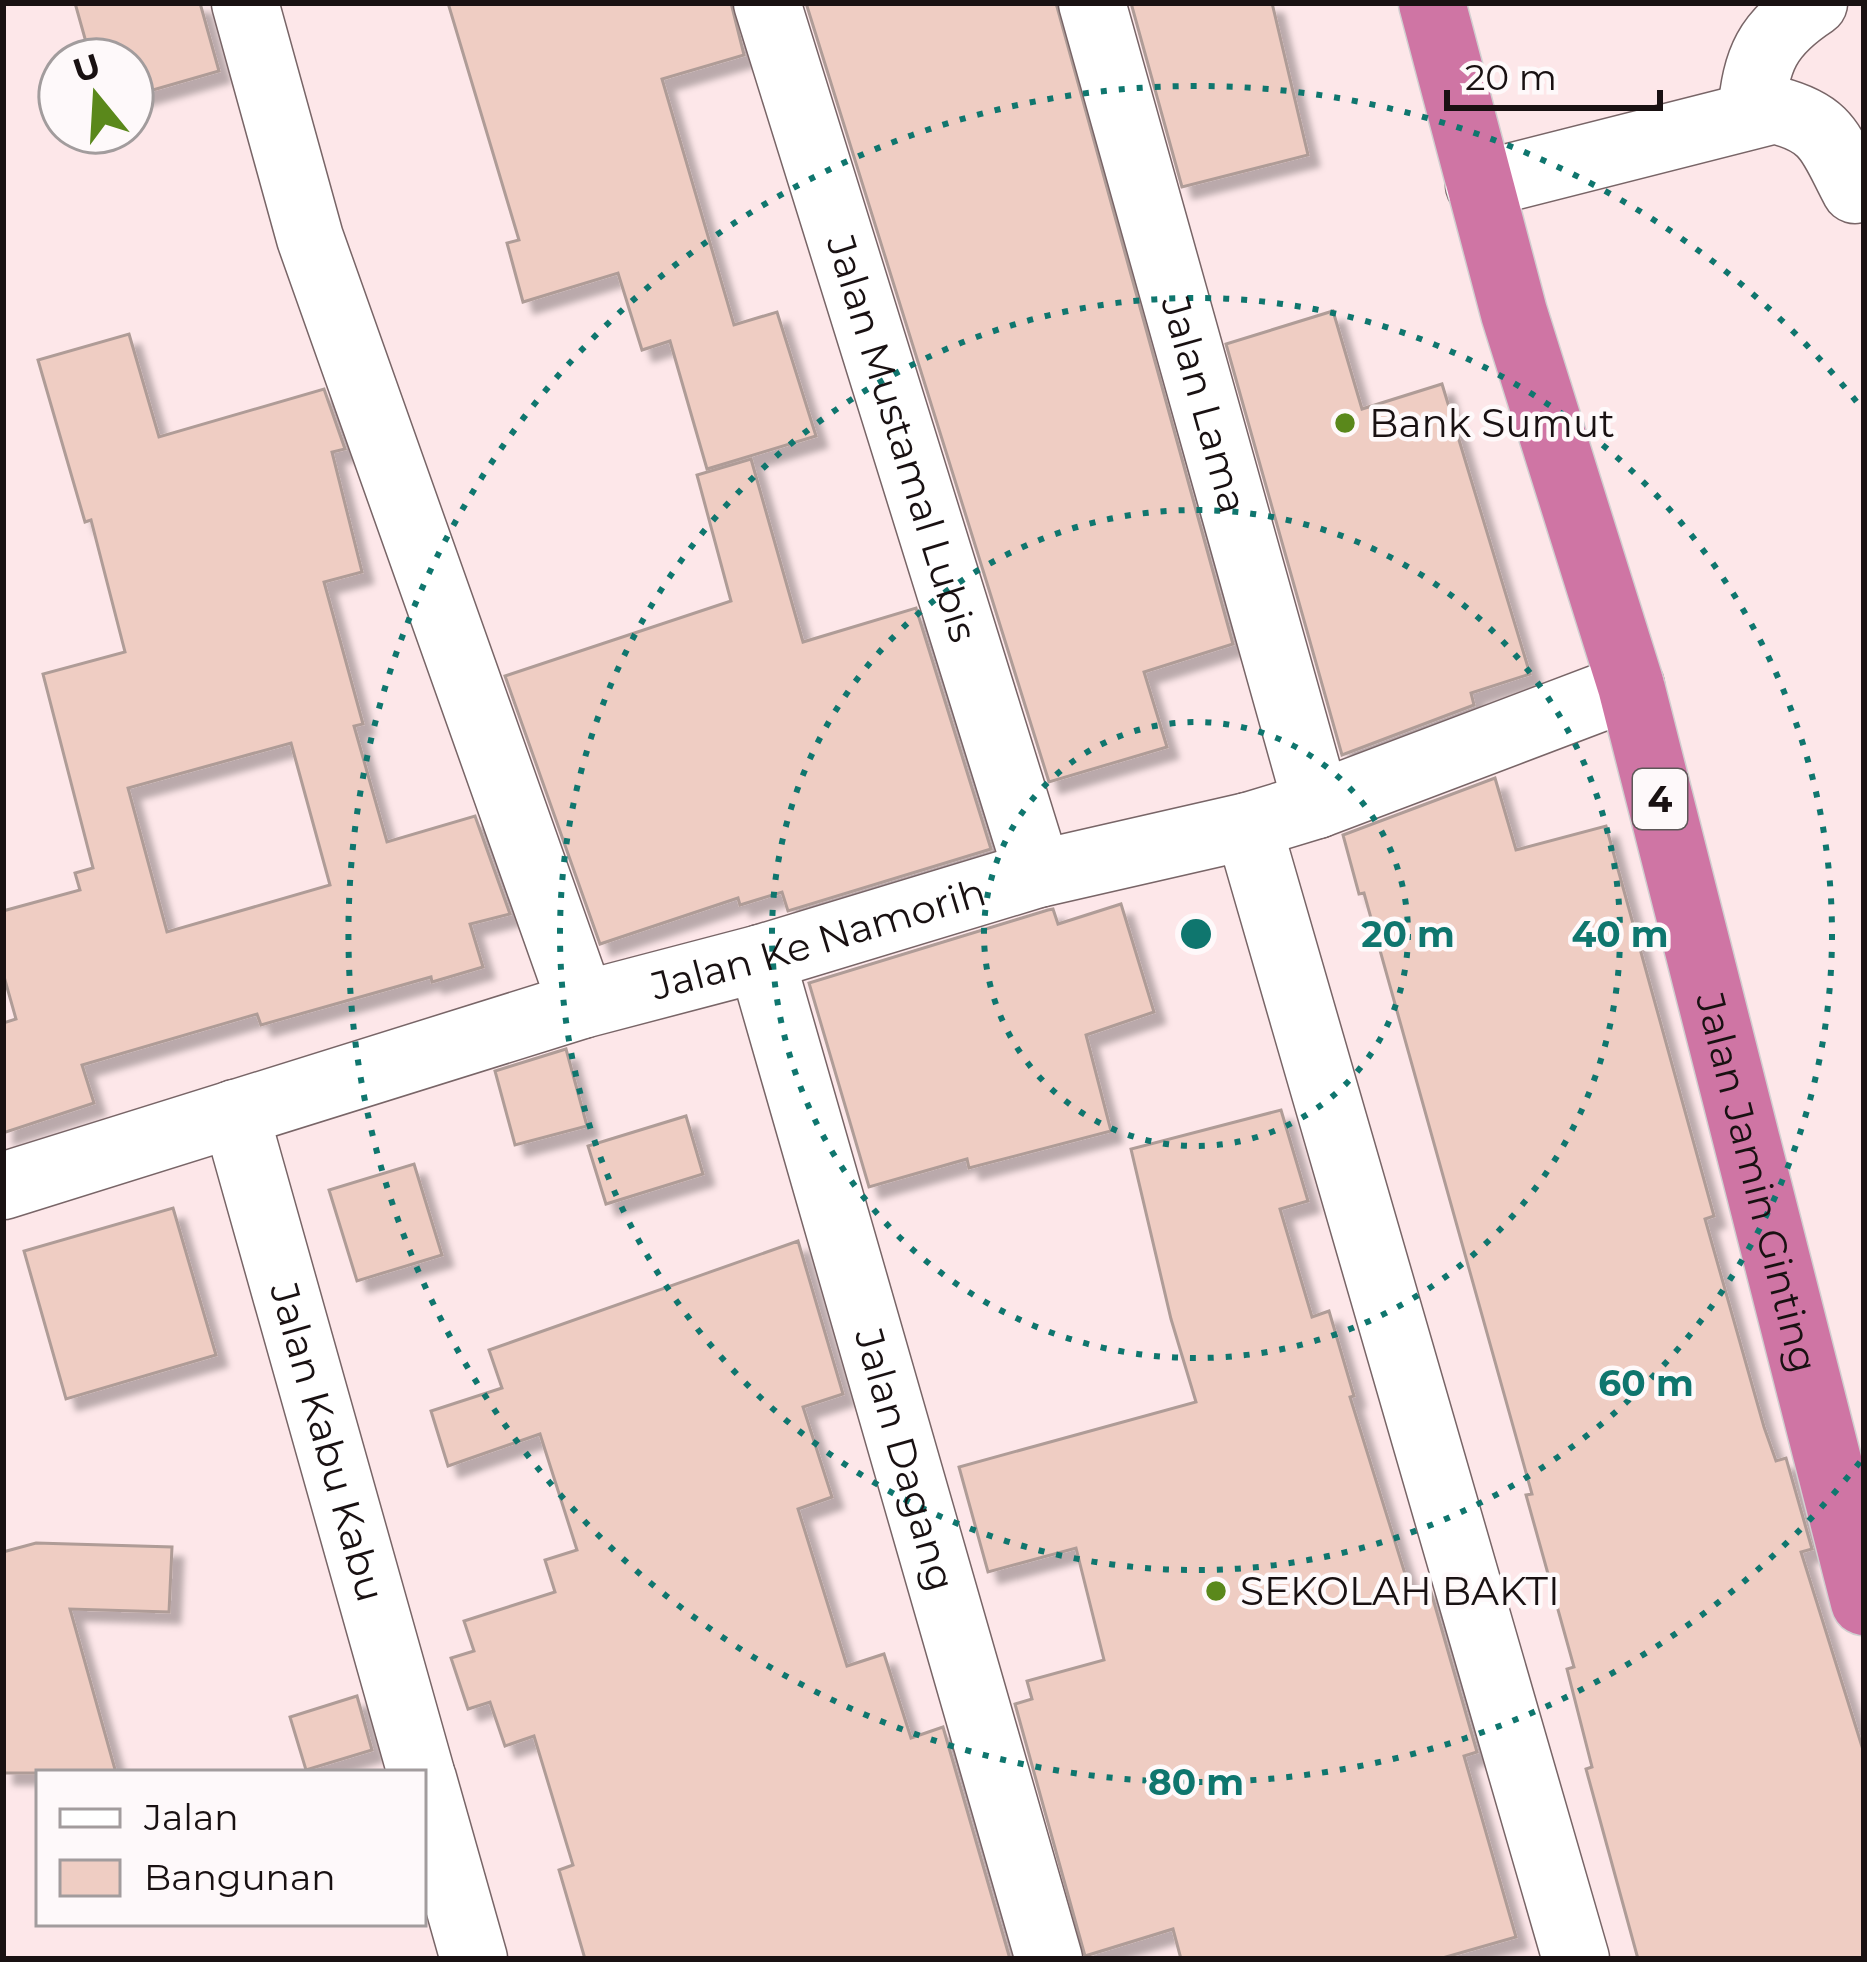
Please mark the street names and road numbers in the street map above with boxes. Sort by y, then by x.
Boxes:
street label: Jalan Mustamal Lubis [816,228,988,648]
street label: Jalan Lama [1151,290,1258,518]
road number: 4 [1633,769,1687,829]
street label: Jalan Ke Namorih [645,867,991,1010]
street label: Jalan Jamin Ginting [1686,987,1829,1378]
street label: Jalan Kabu Kabu [260,1277,395,1607]
street label: Jalan Dagang [845,1322,966,1596]

